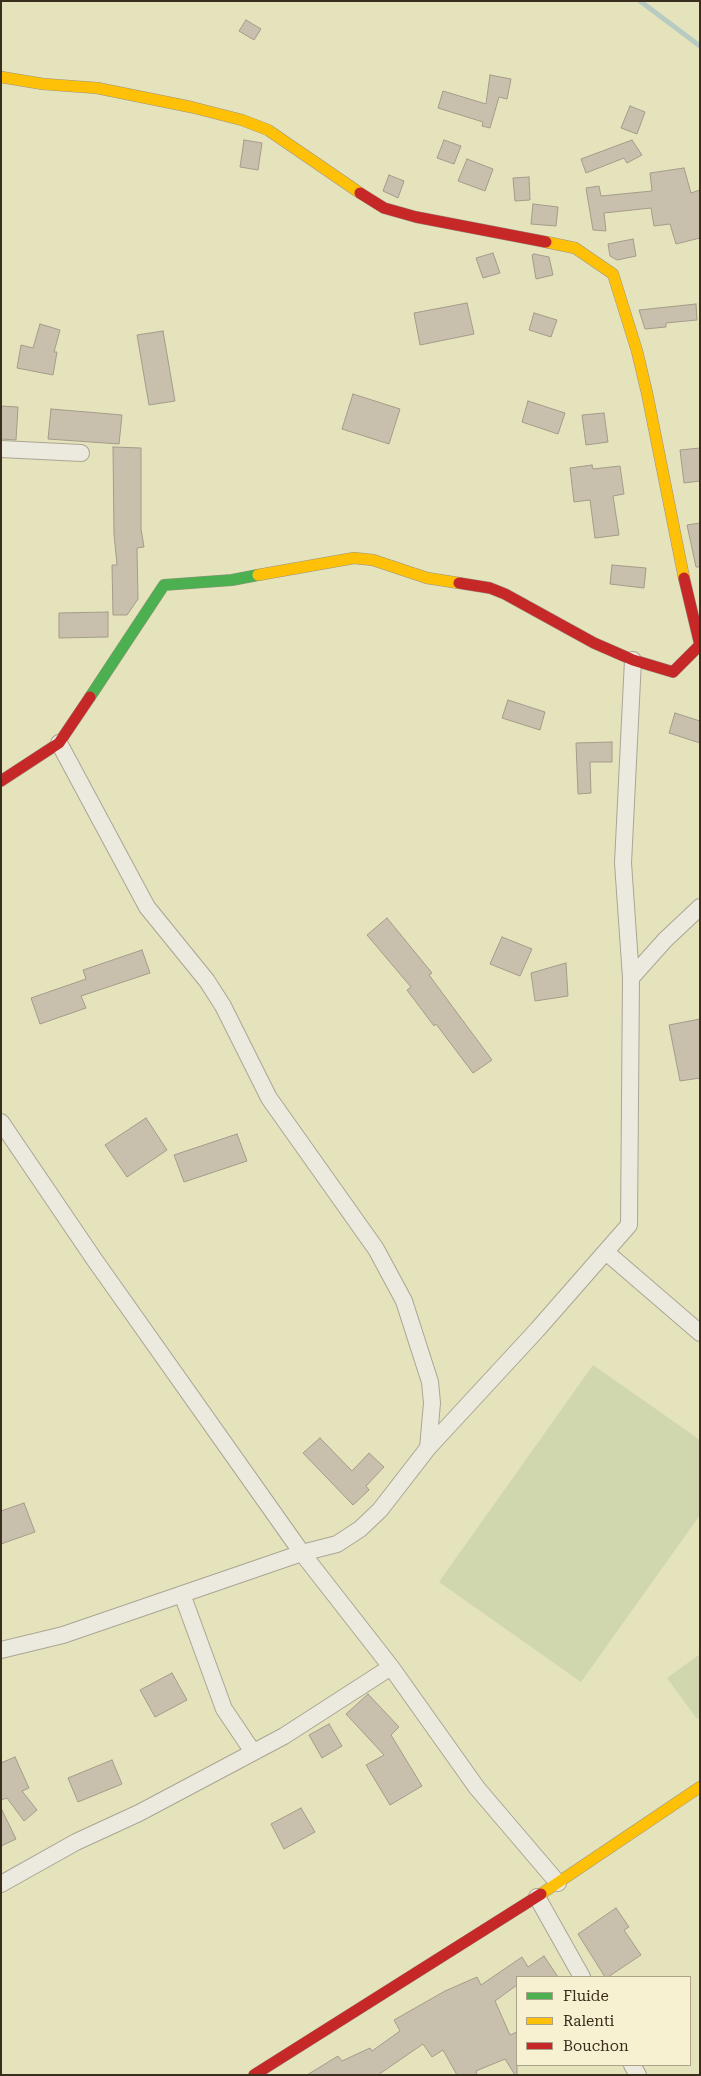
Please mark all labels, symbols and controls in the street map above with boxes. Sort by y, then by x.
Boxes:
legend [516,1976,691,2066]
text: Fluide [563,1987,609,2005]
text: Ralenti [563,2012,614,2030]
text: Bouchon [563,2037,629,2055]

